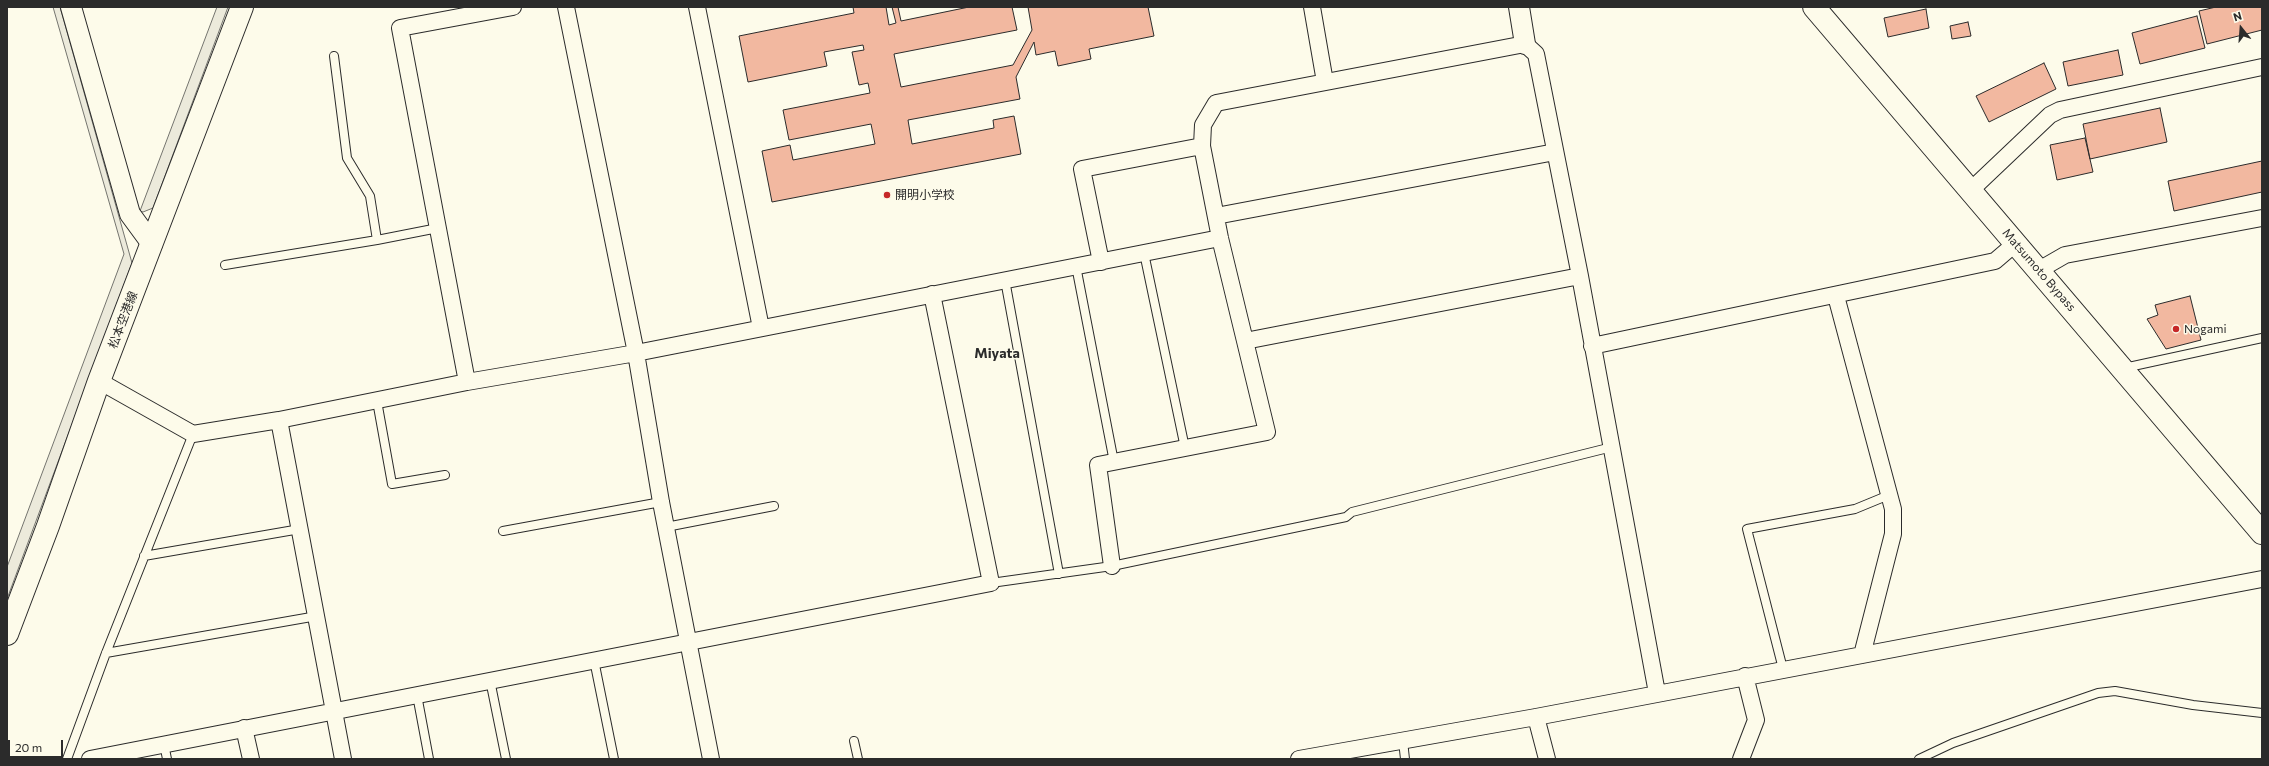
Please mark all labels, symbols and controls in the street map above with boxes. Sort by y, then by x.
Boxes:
north arrow [2221,8,2261,48]
text: N [2231,9,2243,23]
place label: 開明小学校 [895,188,955,202]
marker: 開明小学校 [882,190,892,200]
street label: Matsumoto Bypass [1999,226,2079,314]
street label: 松本空港線 [106,289,140,351]
place label: Nogami [2184,322,2226,336]
marker: Nogami [2171,324,2181,334]
district label: Miyata [974,345,1020,361]
scale bar [10,732,65,758]
text: 20 m [15,740,42,754]

